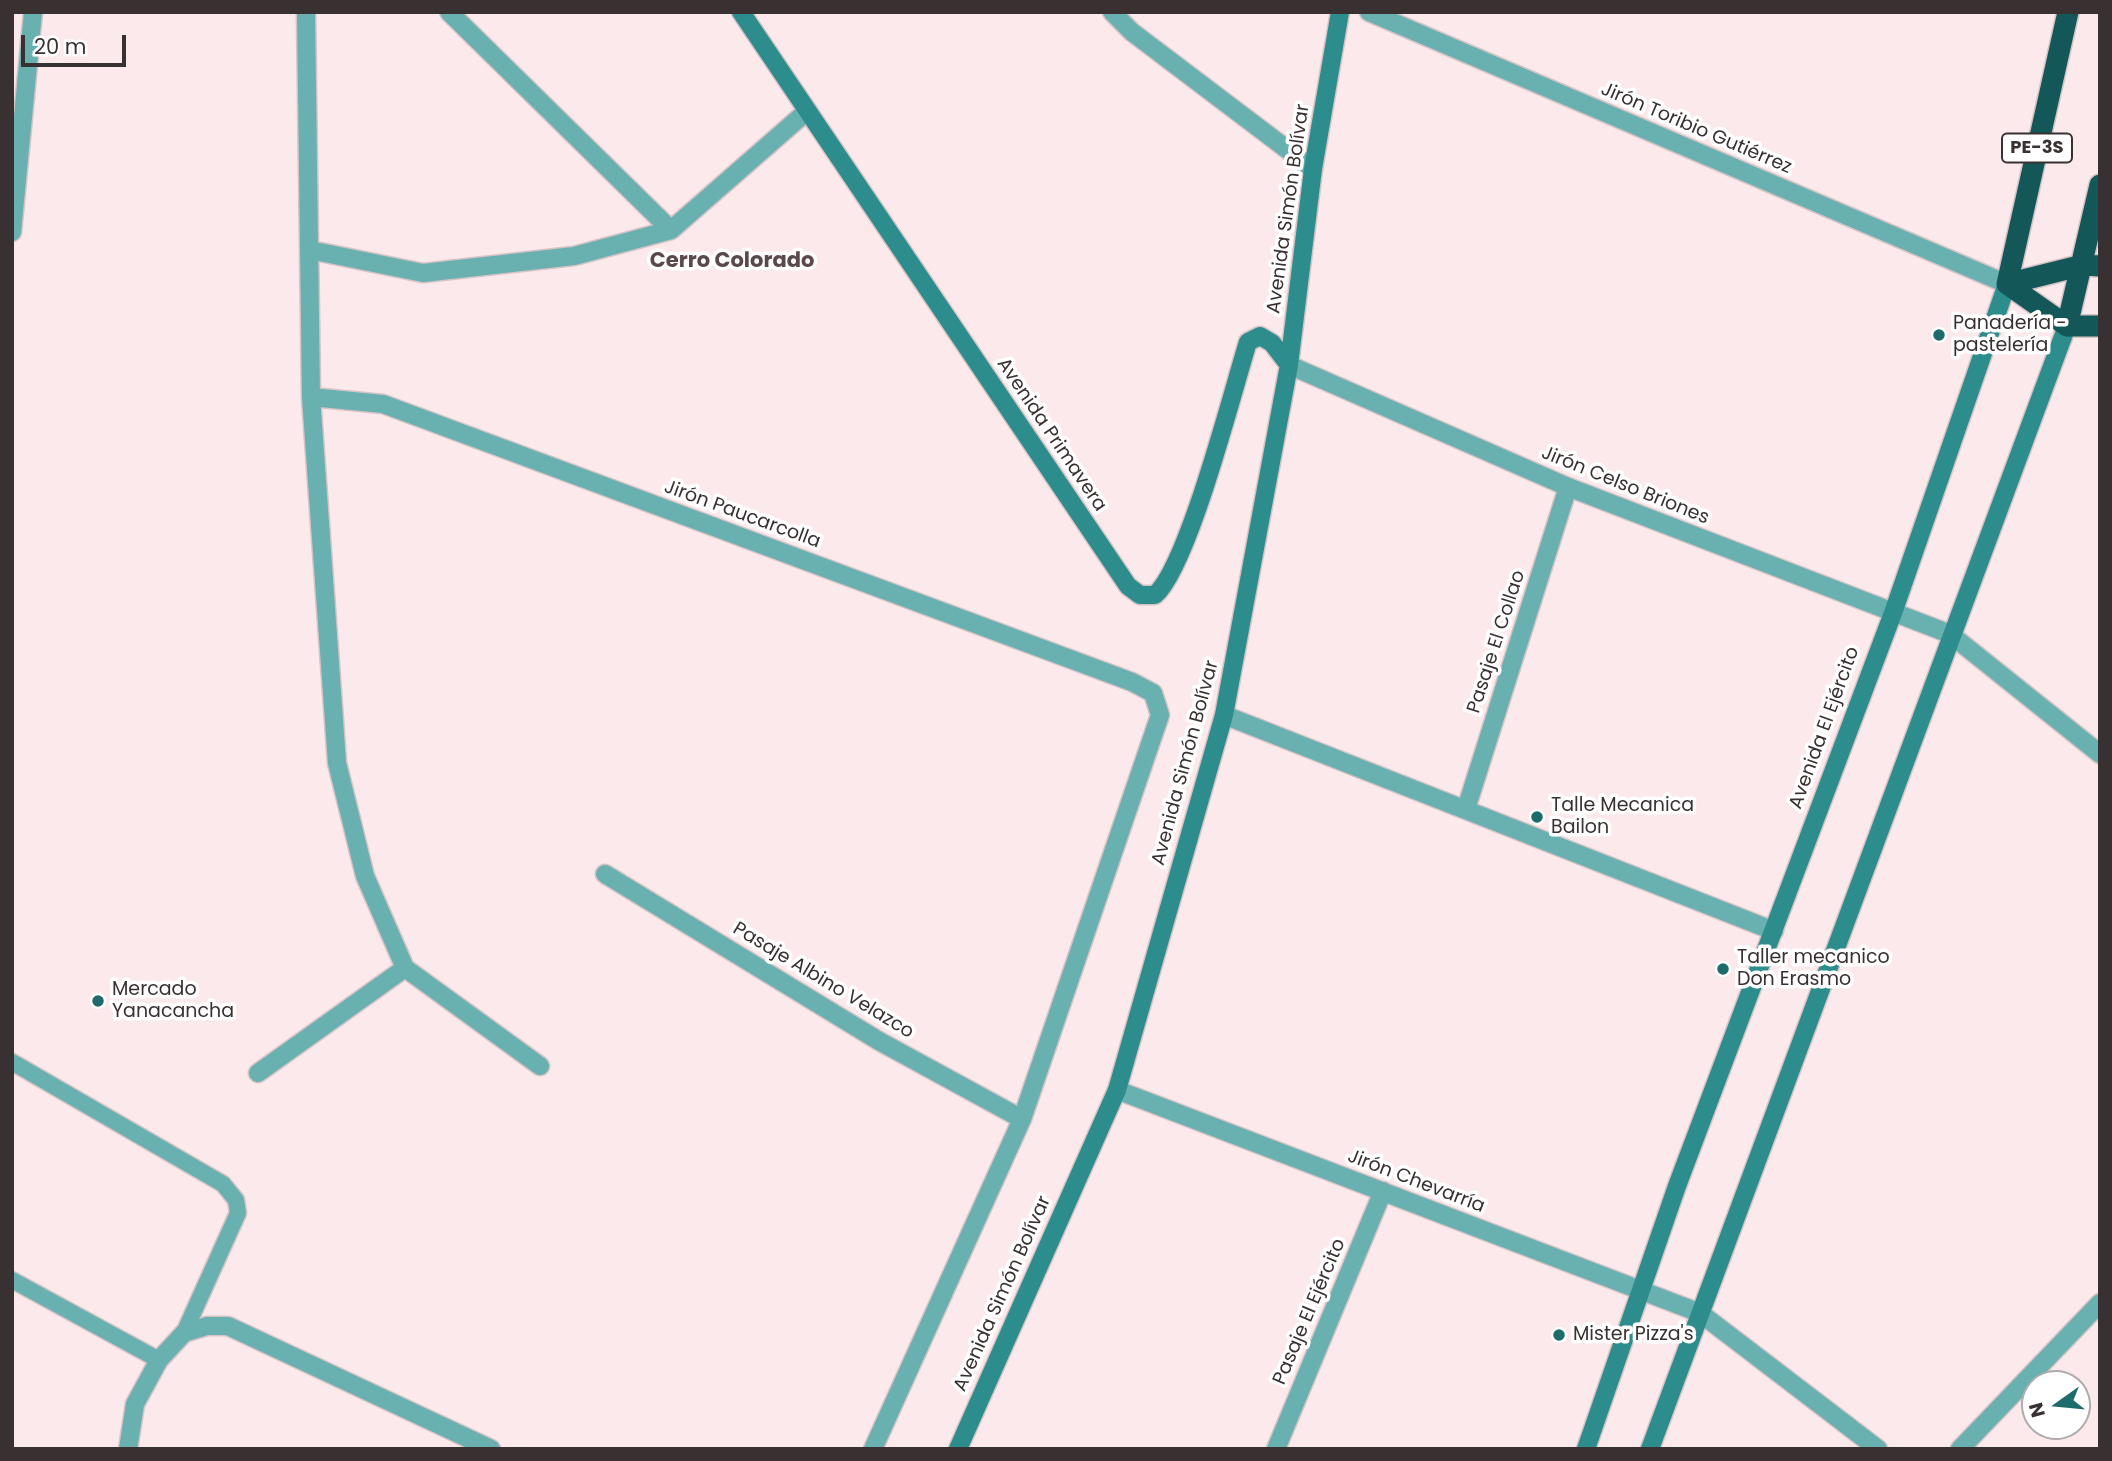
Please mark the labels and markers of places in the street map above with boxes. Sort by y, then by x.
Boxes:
place label: Panadería - pastelería [1953,313,2067,357]
marker: Panadería - pastelería [1931,327,1947,343]
place label: Talle Mecanica Bailon [1551,795,1694,839]
marker: Talle Mecanica Bailon [1529,809,1545,825]
place label: Taller mecanico Don Erasmo [1737,947,1890,991]
marker: Taller mecanico Don Erasmo [1715,961,1731,977]
place label: Mercado Yanacancha [112,979,234,1023]
marker: Mercado Yanacancha [90,993,106,1009]
place label: Mister Pizza's [1573,1324,1694,1346]
marker: Mister Pizza's [1551,1327,1567,1343]

